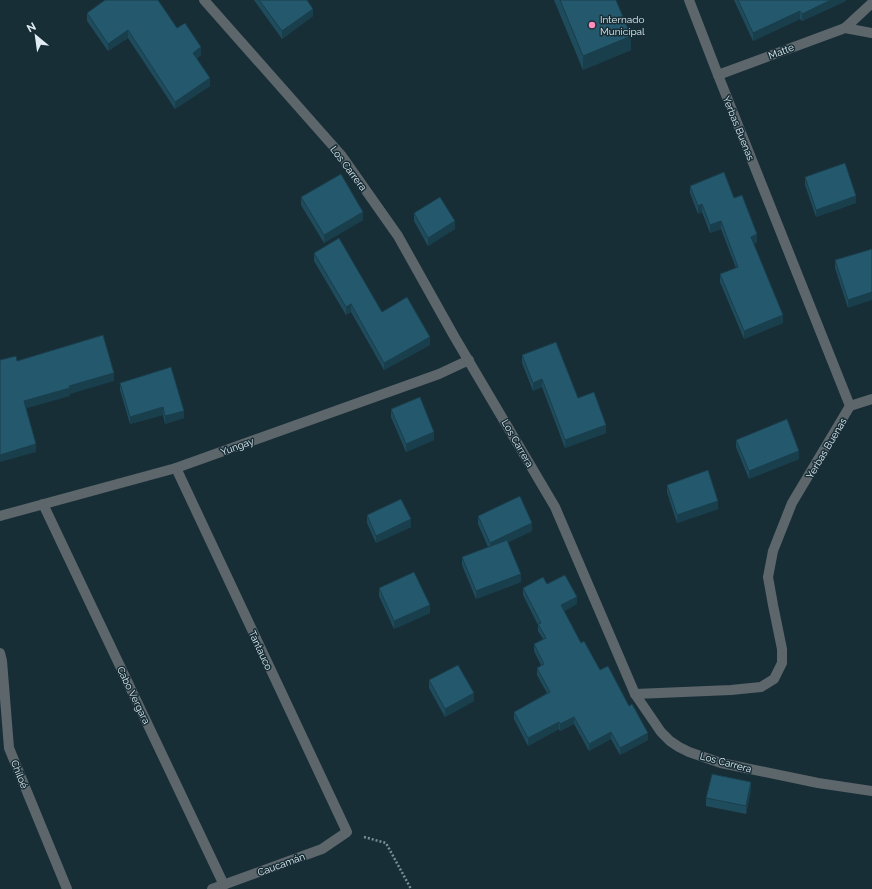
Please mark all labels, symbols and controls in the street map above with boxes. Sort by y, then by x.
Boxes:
place label: Internado Municipal [600,14,645,37]
north arrow [16,16,56,56]
text: N [25,20,38,35]
marker: Internado Municipal [587,20,597,30]
street label: Matte [767,42,796,61]
street label: Yerbas Buenas [721,94,757,162]
street label: Los Carrera [328,144,369,193]
street label: Yerbas Buenas [804,416,849,480]
street label: Los Carrera [500,418,536,469]
street label: Yungay [219,435,256,458]
street label: Tantauco [247,629,275,672]
street label: Cabo Vergara [115,665,152,726]
street label: Los Carrera [699,750,753,775]
street label: Chiloé [9,758,30,790]
street label: Caucamán [256,851,307,878]

